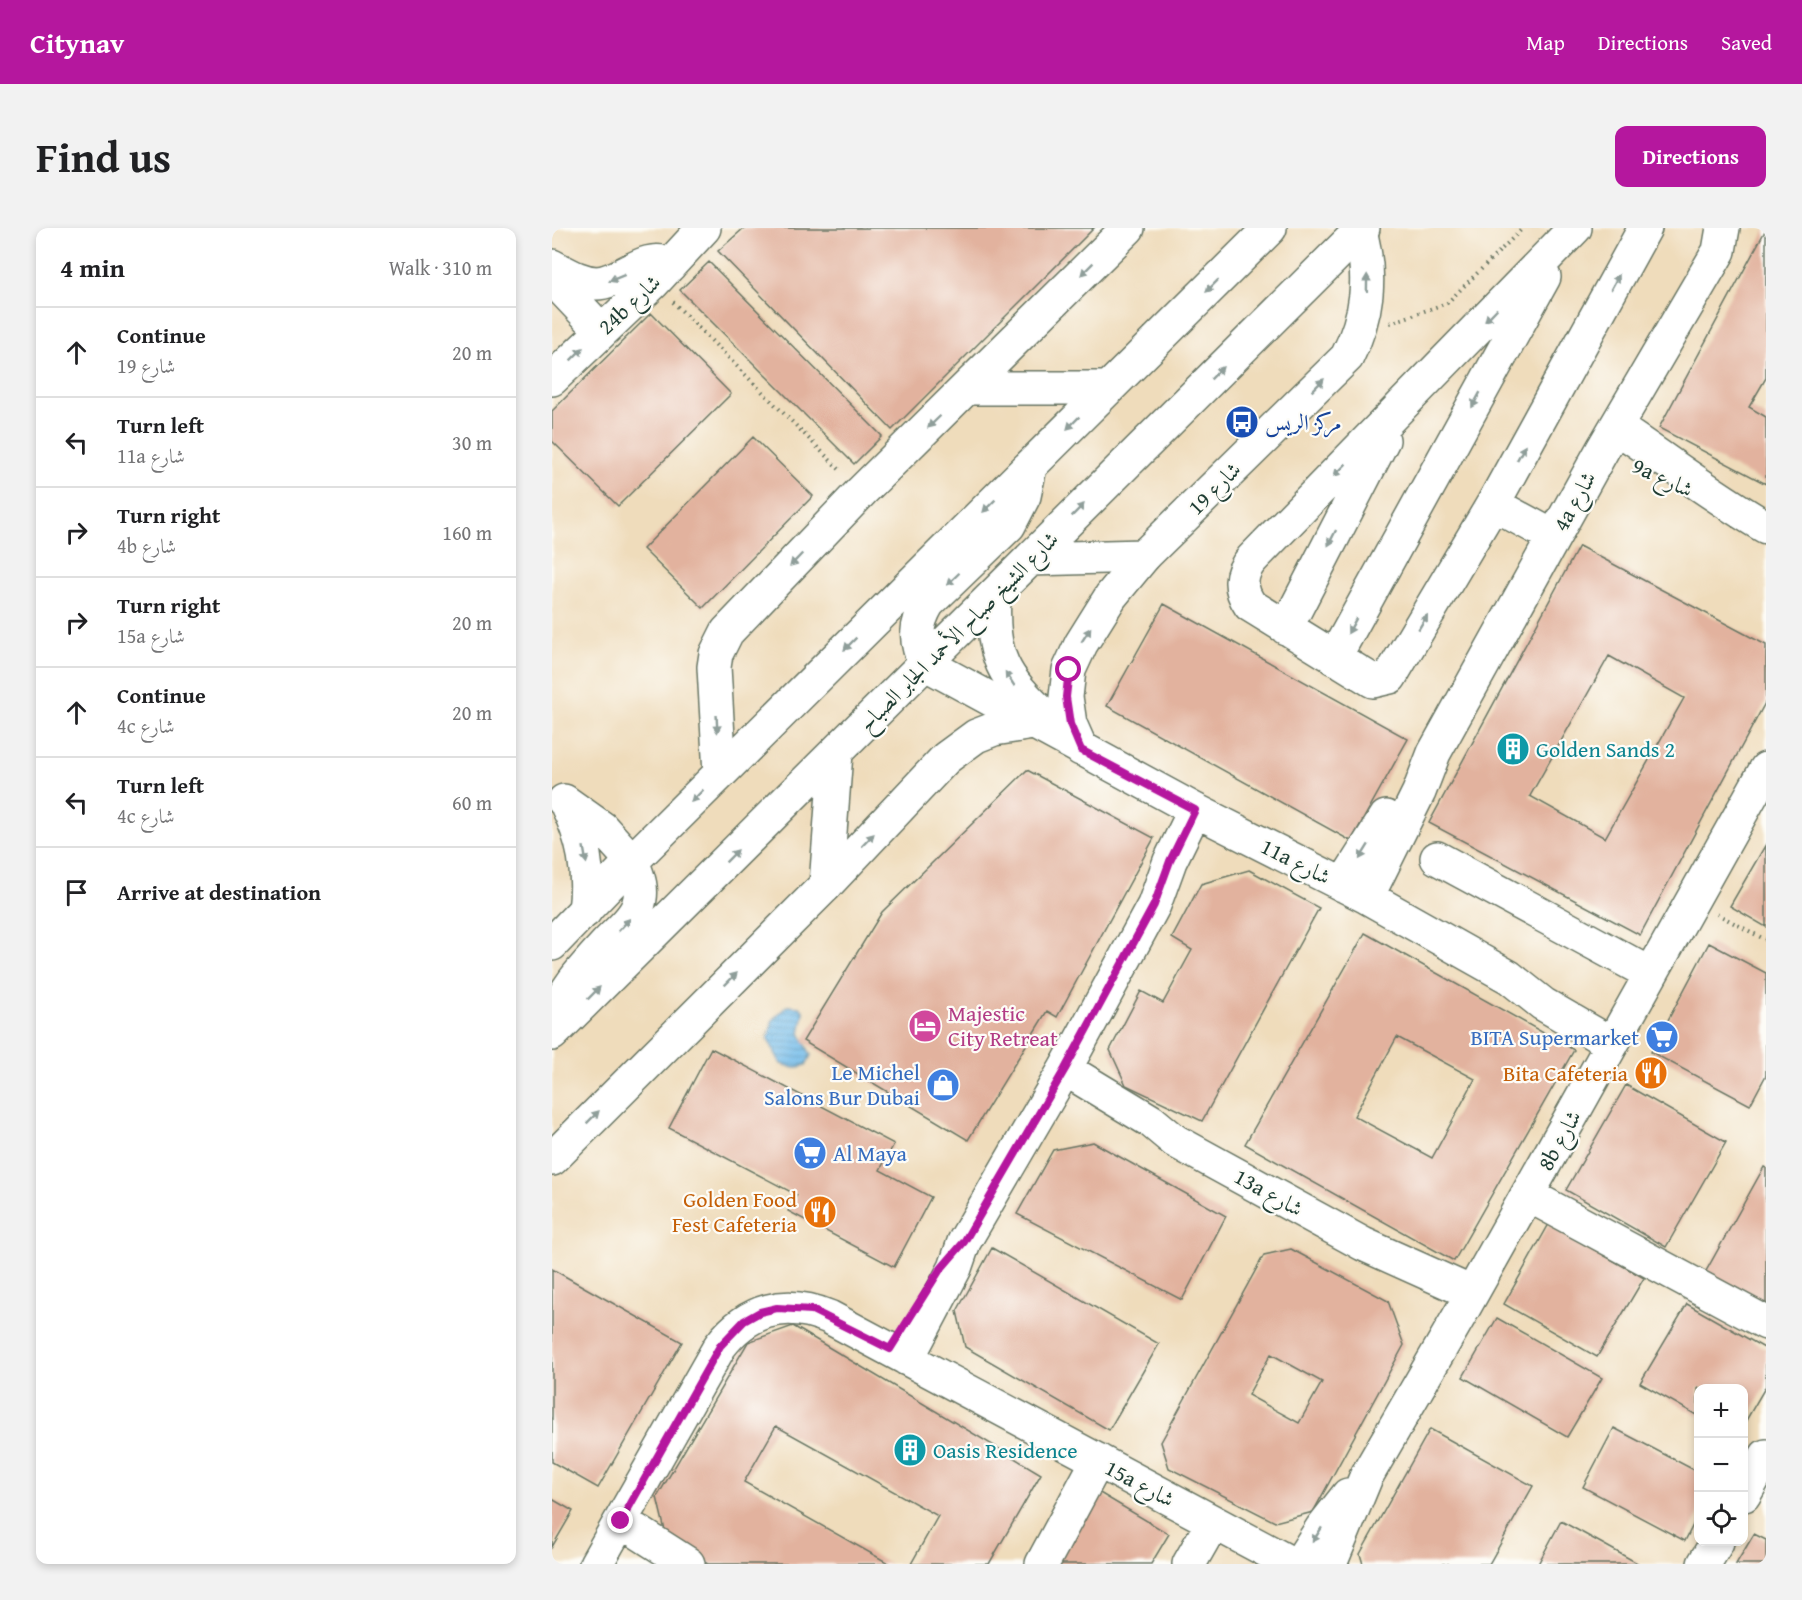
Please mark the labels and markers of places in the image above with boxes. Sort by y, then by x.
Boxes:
bus stop icon: مركز الريس [1224,404,1260,440]
place label: مركز الريس [1265,406,1342,438]
building icon: Golden Sands 2 [1495,731,1531,767]
place label: Golden Sands 2 [1536,733,1675,765]
place label: Majestic City Retreat [948,997,1058,1054]
hotel icon: Majestic City Retreat [907,1008,943,1044]
supermarket icon: BITA Supermarket [1644,1019,1680,1055]
place label: BITA Supermarket [1470,1021,1639,1053]
restaurant icon: Bita Cafeteria [1633,1055,1669,1091]
place label: Le Michel Salons Bur Dubai [764,1056,920,1113]
place label: Bita Cafeteria [1503,1057,1629,1089]
shop icon: Le Michel Salons Bur Dubai [925,1067,961,1103]
supermarket icon: Al Maya [792,1135,828,1171]
place label: Al Maya [833,1137,907,1169]
place label: Golden Food Fest Cafeteria [672,1183,798,1240]
restaurant icon: Golden Food Fest Cafeteria [802,1194,838,1230]
building icon: Oasis Residence [892,1432,928,1468]
place label: Oasis Residence [933,1434,1078,1466]

